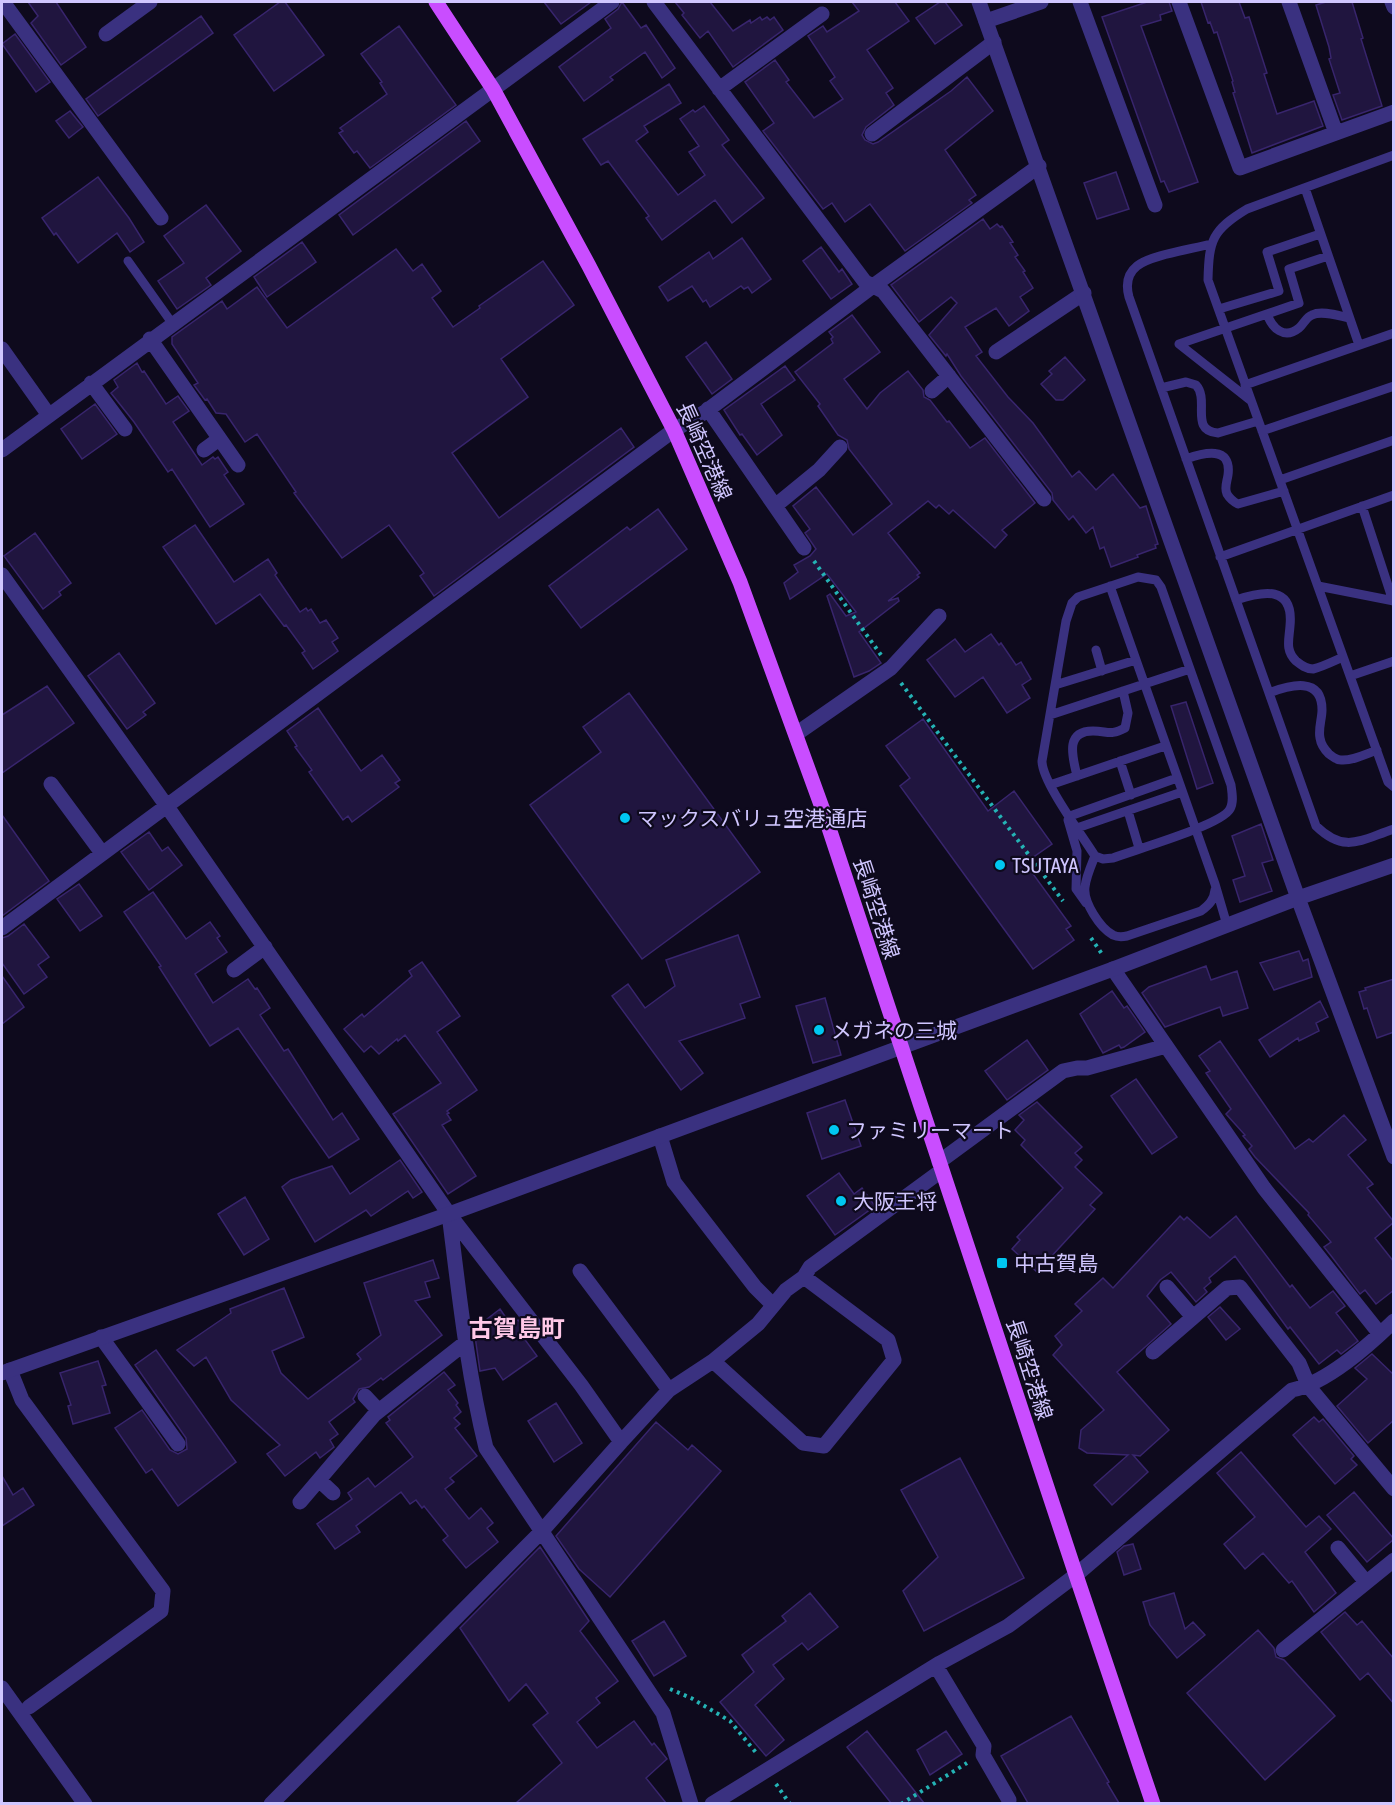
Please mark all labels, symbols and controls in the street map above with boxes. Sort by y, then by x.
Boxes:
street label: 長崎空港線 [673,398,737,504]
place label: マックスバリュ空港通店 [637,806,867,830]
marker: マックスバリュ空港通店 [618,811,632,825]
place label: TSUTAYA [1012,853,1079,877]
street label: 長崎空港線 [849,854,905,962]
marker: TSUTAYA [993,858,1007,872]
place label: メガネの三城 [831,1018,957,1042]
marker: メガネの三城 [812,1023,826,1037]
place label: ファミリーマート [846,1118,1014,1142]
marker: ファミリーマート [827,1123,841,1137]
place label: 大阪王将 [853,1189,937,1213]
marker: 大阪王将 [834,1194,848,1208]
place label: 中古賀島 [1014,1251,1098,1275]
marker: 中古賀島 [995,1256,1009,1270]
district label: 古賀島町 [469,1315,565,1342]
street label: 長崎空港線 [1002,1315,1058,1423]

